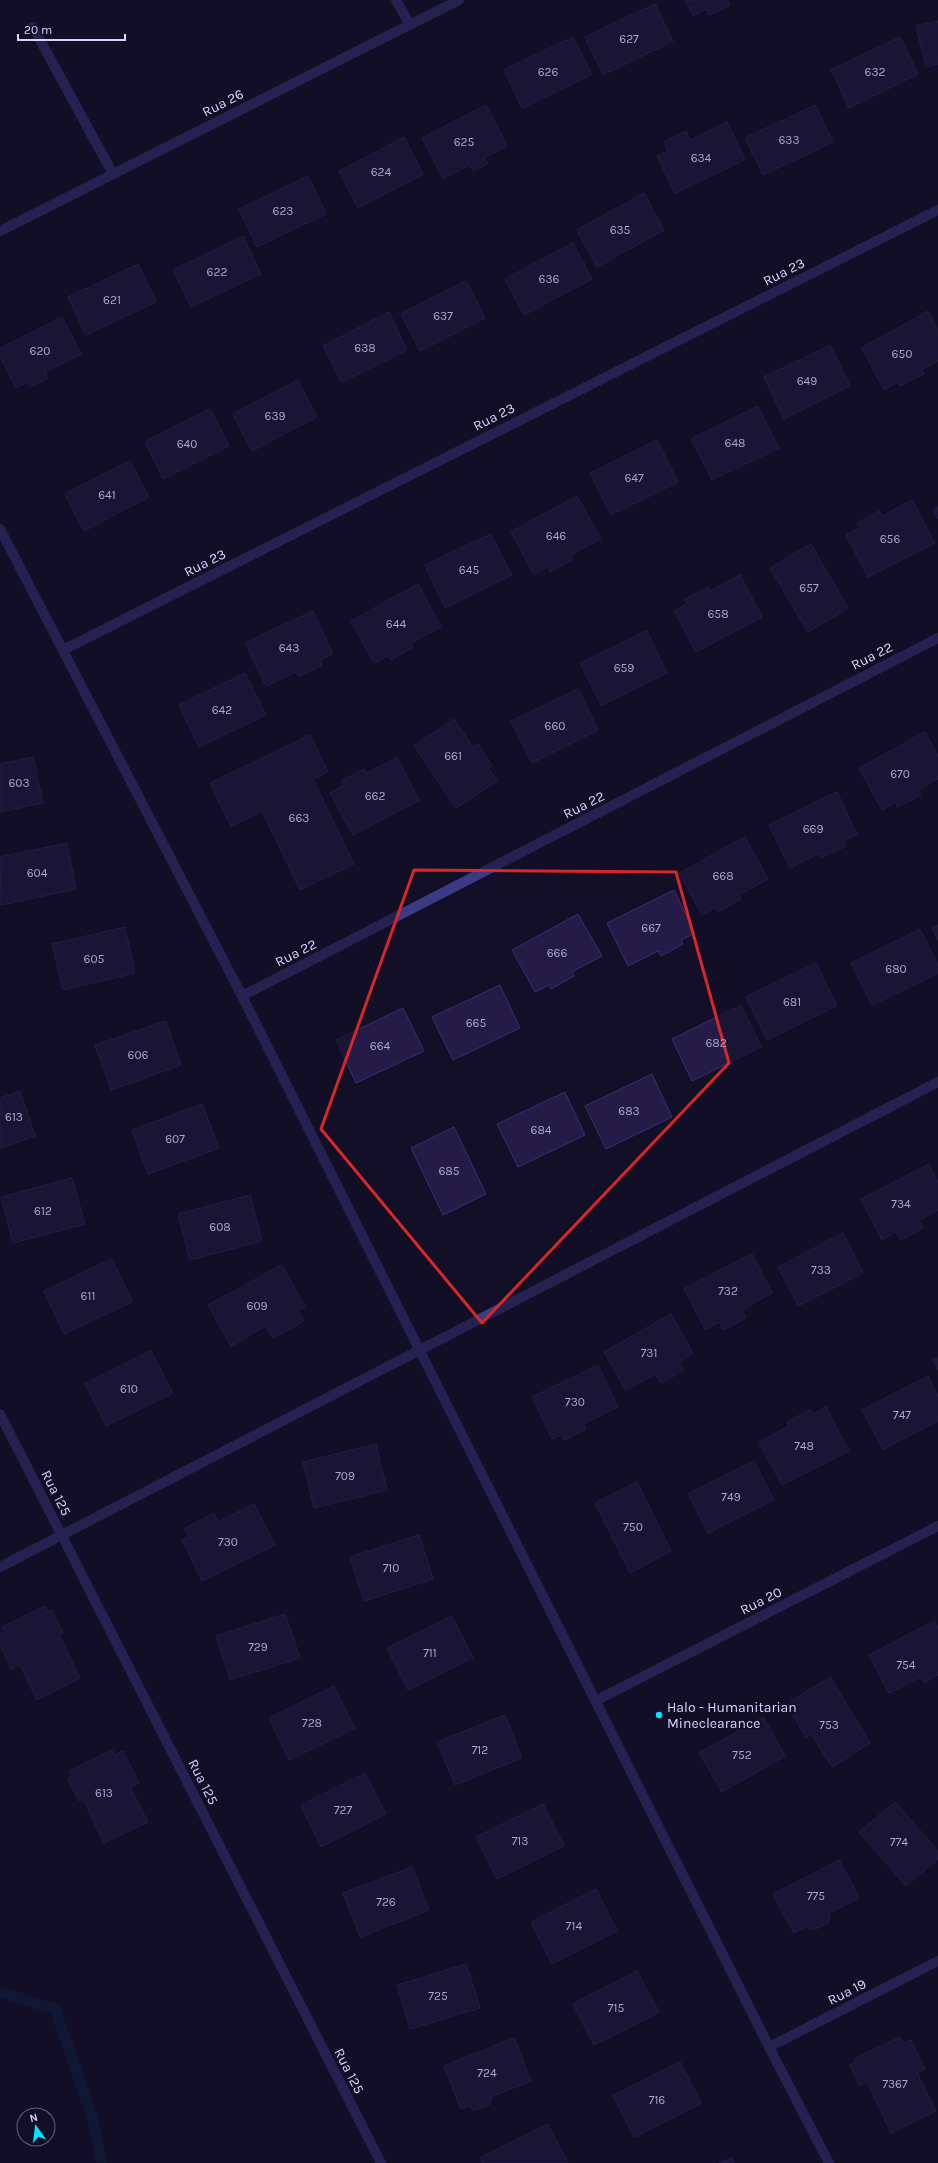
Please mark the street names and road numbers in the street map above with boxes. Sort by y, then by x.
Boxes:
street label: Rua 26 [199,85,247,121]
street label: Rua 23 [760,254,808,290]
street label: Rua 23 [470,399,518,435]
street label: Rua 23 [181,545,229,581]
street label: Rua 22 [848,638,896,674]
street label: Rua 22 [560,787,608,823]
street label: Rua 22 [272,935,320,971]
street label: Rua 125 [37,1467,75,1519]
street label: Rua 20 [737,1583,785,1619]
street label: Rua 125 [184,1756,222,1808]
street label: Rua 19 [825,1975,869,2009]
street label: Rua 125 [330,2045,368,2097]

